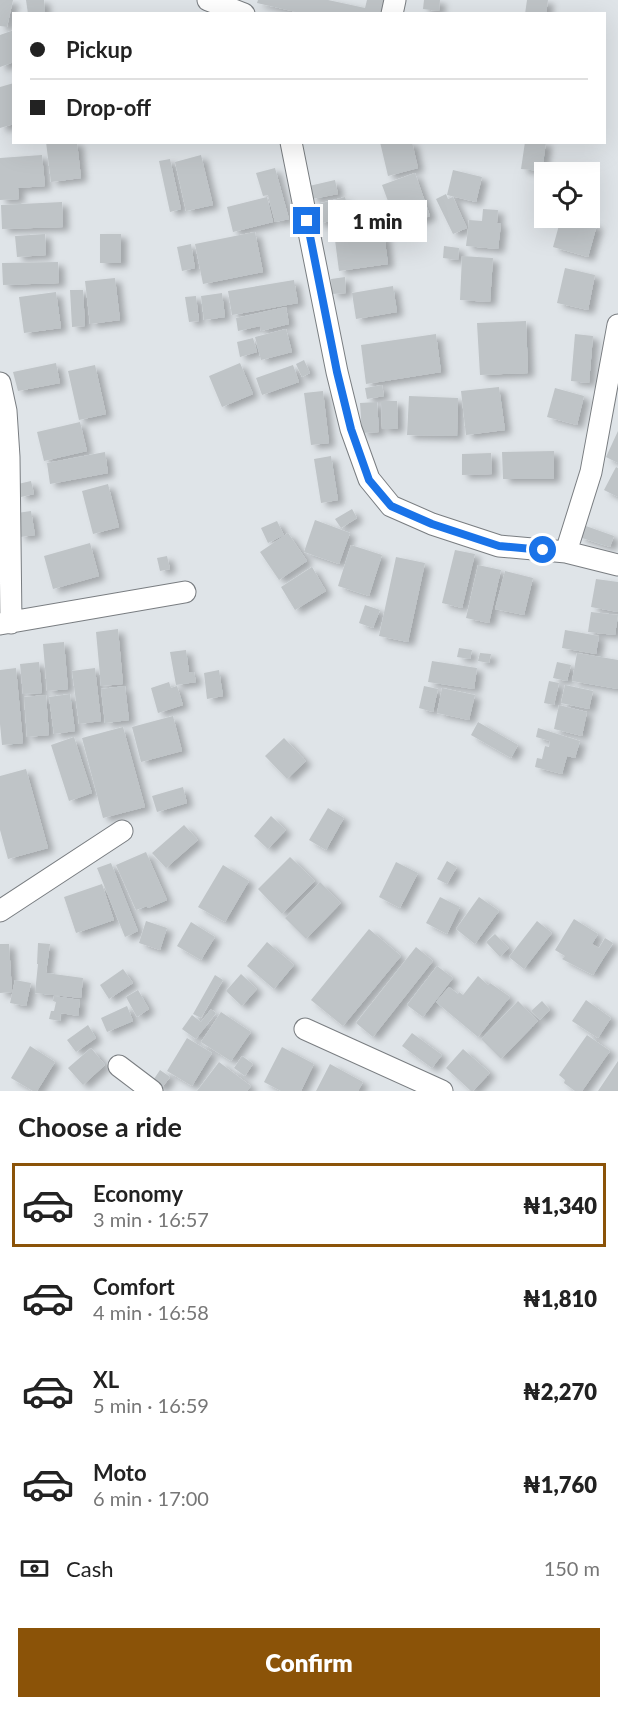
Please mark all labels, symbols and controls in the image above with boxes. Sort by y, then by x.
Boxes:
text: Pickup [66,36,132,63]
text: Drop-off [66,94,151,121]
map controls [534,162,600,228]
button: locate [534,162,600,228]
callout: 1 min [328,200,427,242]
route end [293,207,320,234]
text: 1 min [353,209,402,233]
route start [529,536,556,563]
text: Choose a ride [18,1110,182,1143]
icon: car [21,1178,75,1232]
text: Economy [93,1180,183,1207]
text: ₦1,340 [523,1192,597,1219]
text: 3 min · 16:57 [93,1207,209,1231]
icon: car [21,1271,75,1325]
text: Comfort [93,1273,175,1300]
text: ₦1,810 [523,1285,597,1312]
text: 4 min · 16:58 [93,1300,209,1324]
icon: car [21,1364,75,1418]
text: XL [93,1366,119,1393]
text: ₦2,270 [523,1378,597,1405]
text: 5 min · 16:59 [93,1393,209,1417]
icon: car [21,1457,75,1511]
text: Moto [93,1459,147,1486]
text: ₦1,760 [523,1471,597,1498]
text: 6 min · 17:00 [93,1486,209,1510]
icon: cash [18,1552,51,1585]
text: Cash [66,1555,113,1582]
text: 150 m [544,1556,600,1580]
button: Confirm [18,1628,600,1697]

